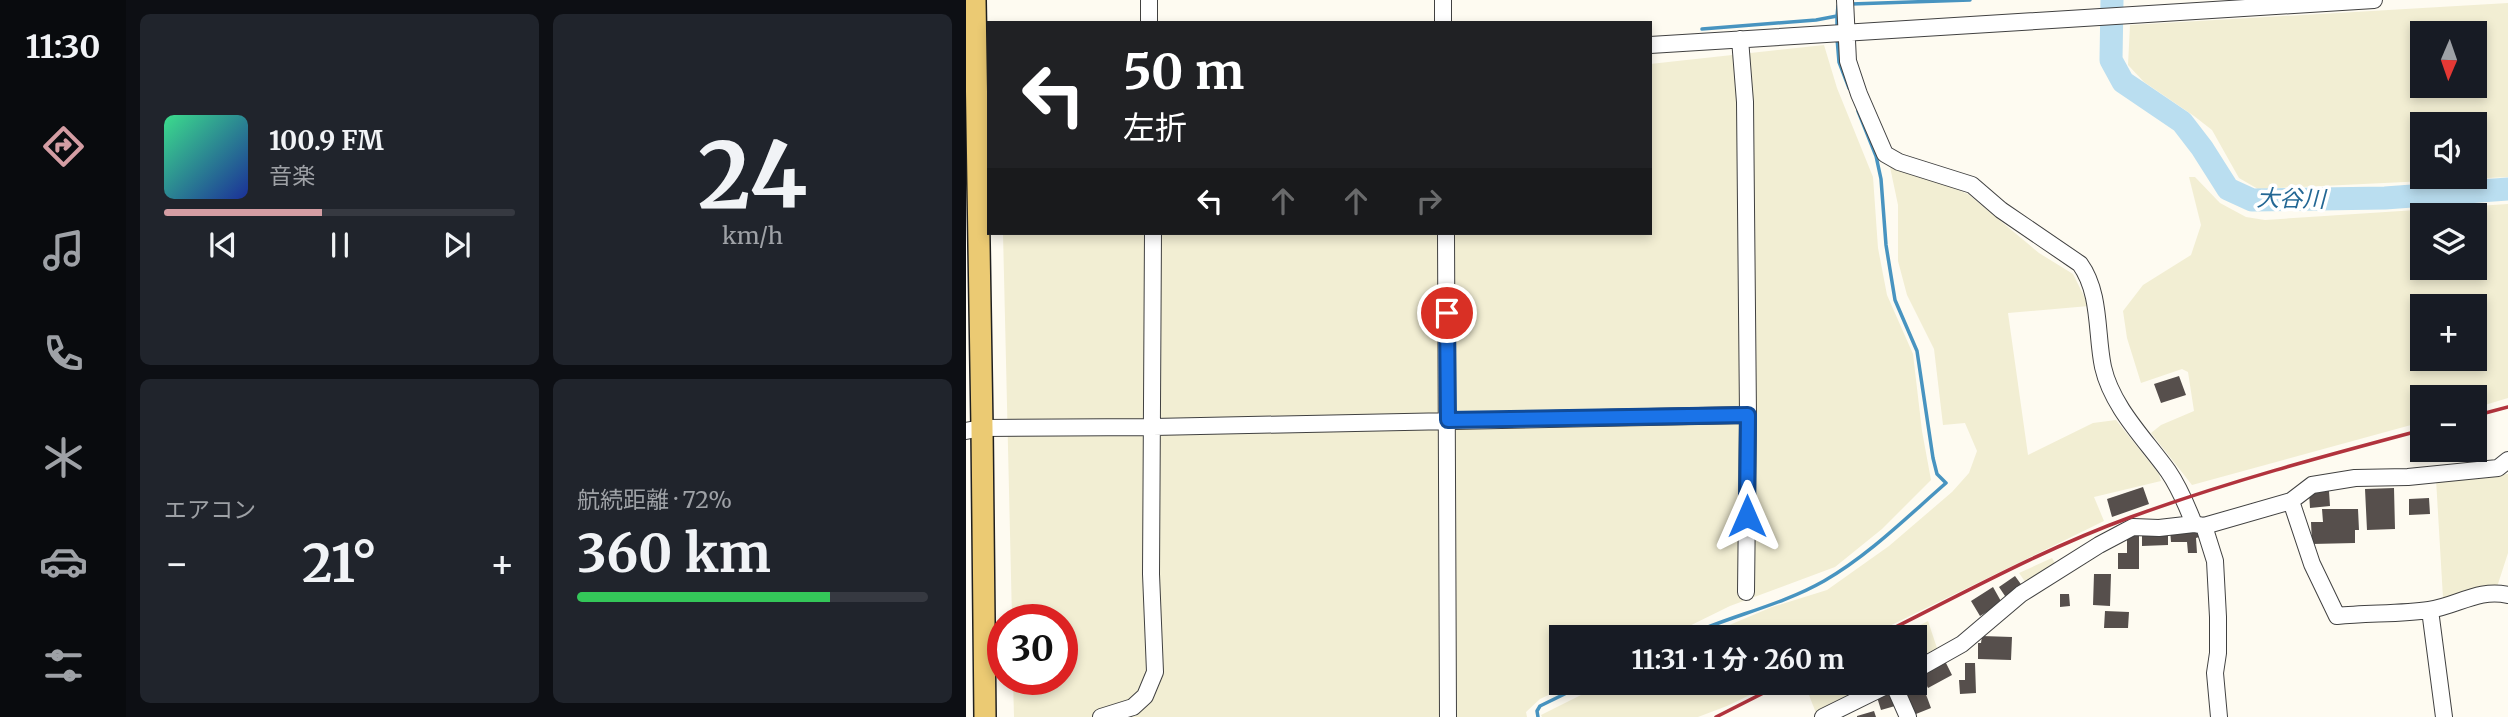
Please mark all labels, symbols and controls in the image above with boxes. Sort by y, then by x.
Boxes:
north arrow [2410,21,2487,98]
map controls [2410,21,2487,462]
text: 11:30 [25,27,101,67]
text: 50 m [1123,41,1244,102]
icon: left [1008,49,1099,140]
text: 左折 [1123,108,1187,148]
button: sound [2410,112,2487,189]
text: 24 [698,118,807,233]
icon: directions [39,122,88,171]
text: 100.9 FM [269,124,384,157]
text: 音楽 [269,161,315,190]
icon: left [1191,182,1229,220]
icon: ahead [1264,182,1302,220]
icon: ahead [1337,182,1375,220]
icon: right [1410,182,1448,220]
water label: 大谷川 [2256,183,2329,213]
button: layers [2410,203,2487,280]
text: km/h [722,221,783,250]
icon: music [39,226,88,275]
icon: previous [204,226,242,264]
icon: pause [321,226,359,264]
icon: next [438,226,476,264]
pin [1417,283,1477,343]
icon: arrive [1428,294,1466,332]
button: + [2410,294,2487,371]
icon: phone [39,329,88,378]
button: − [2410,385,2487,462]
icon: climate [39,433,88,482]
position arrow [1710,479,1784,553]
text: 航続距離 · 72% [577,485,732,514]
text: エアコン [164,495,256,524]
text: 360 km [577,521,771,586]
text: 21° [302,531,377,596]
icon: car [39,537,88,586]
text: − [164,540,189,587]
text: + [490,540,515,587]
speed limit sign: 30 [987,604,1078,695]
icon: filters [39,641,88,690]
text: 11:31 · 1 分 · 260 m [1632,643,1844,676]

